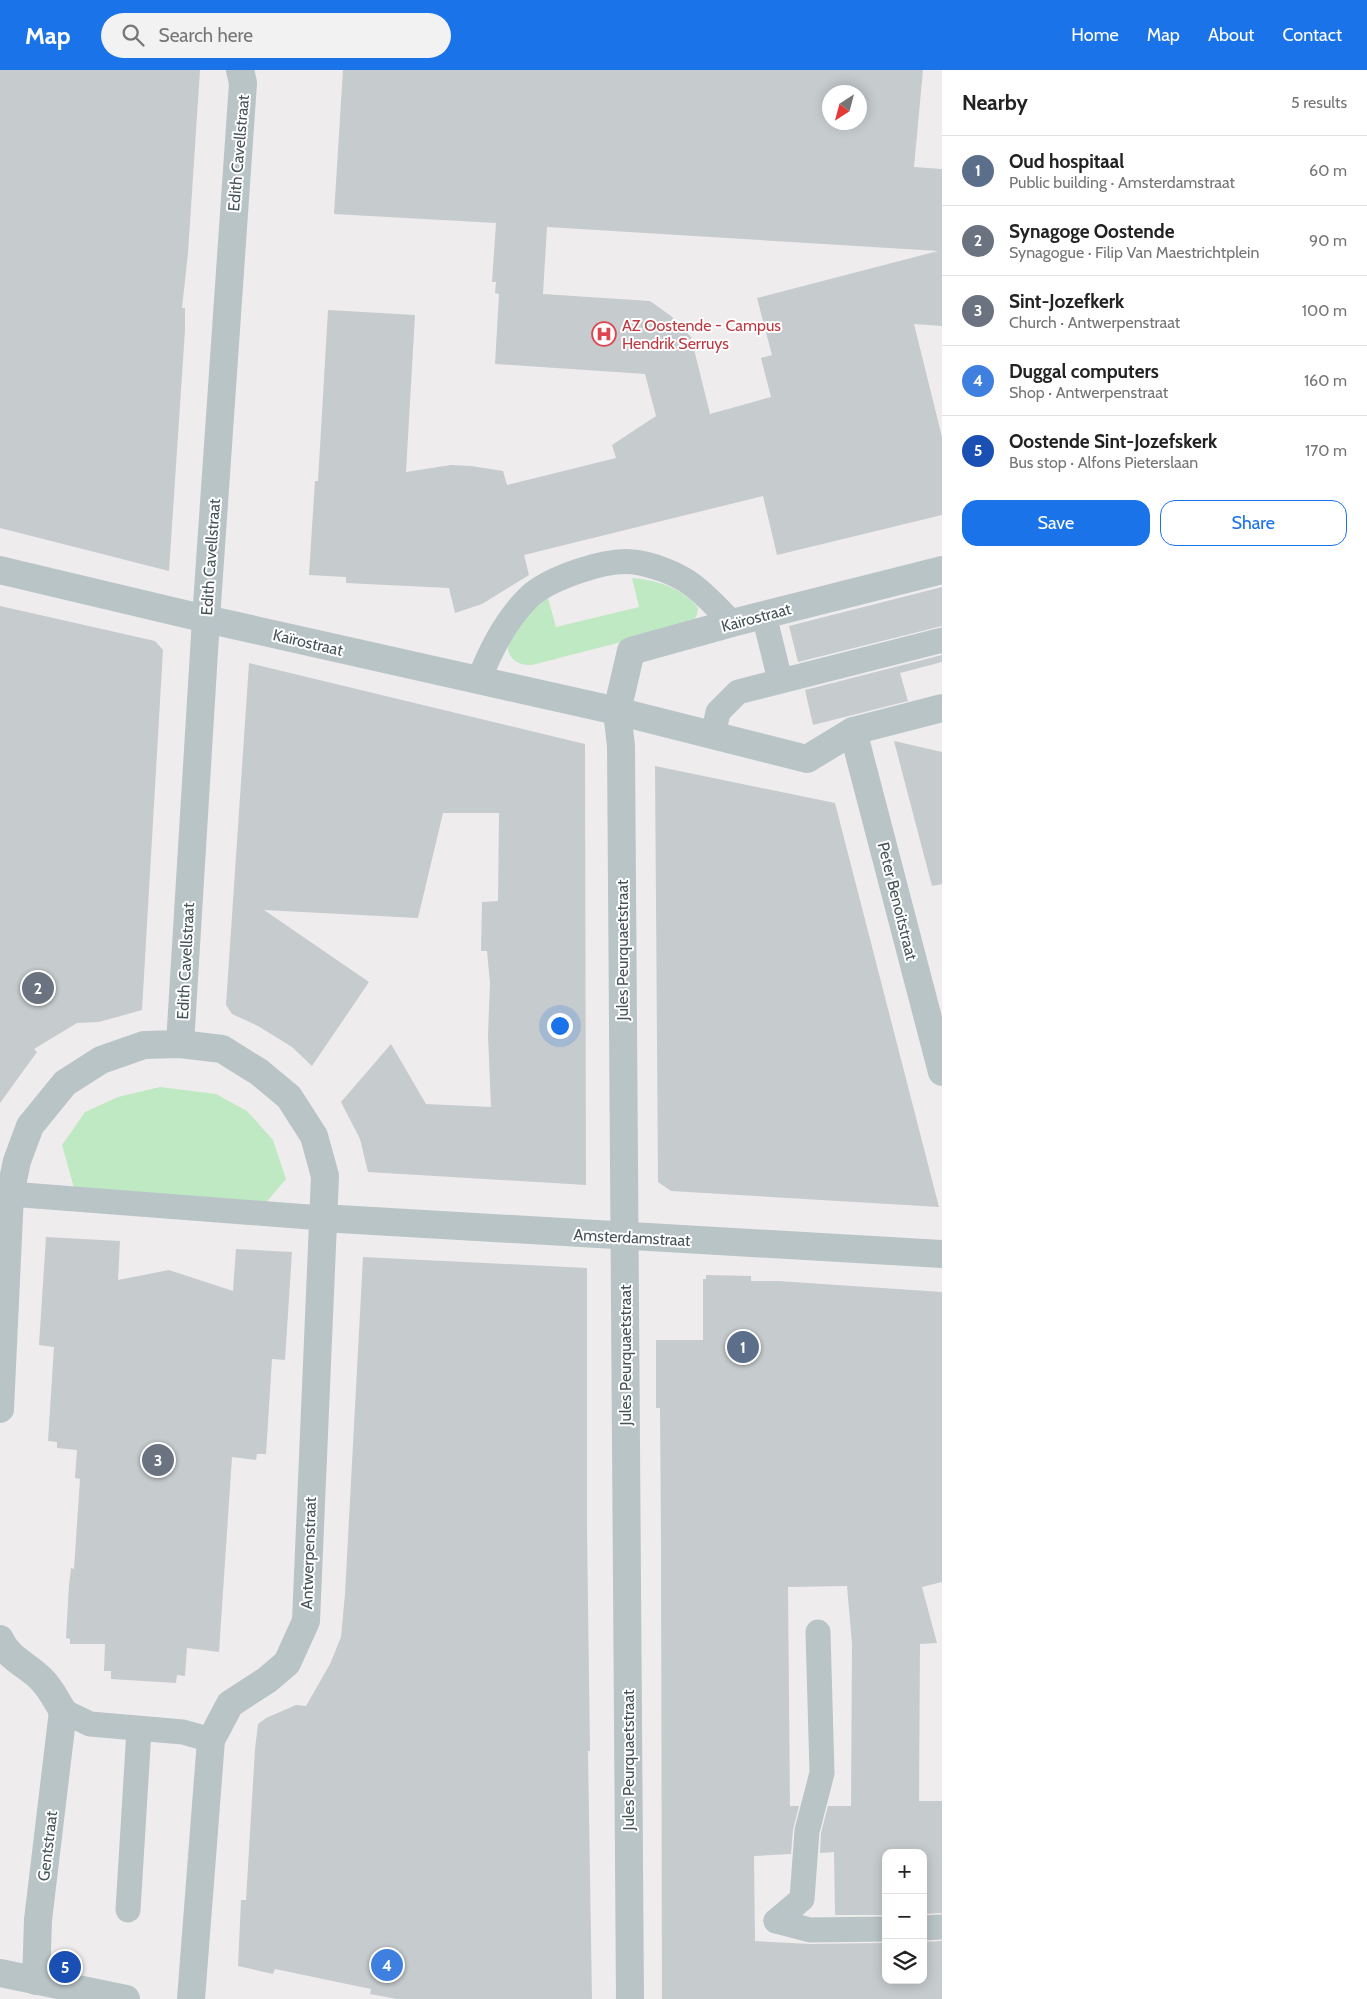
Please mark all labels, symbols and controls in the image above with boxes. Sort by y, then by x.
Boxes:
search box [101,13,451,58]
text: Map [25,21,71,50]
icon: search [119,21,147,49]
text: Search here [159,24,253,47]
text: Home [1071,24,1119,46]
text: Map [1147,24,1180,46]
text: About [1208,24,1254,46]
text: Contact [1282,24,1342,46]
north arrow [822,85,867,130]
text: Nearby [962,90,1028,115]
street label: Edith Cavellstraat [224,93,253,212]
text: 5 results [1291,93,1347,112]
text: Oud hospitaal [1009,150,1124,173]
text: 1 [975,161,981,180]
text: 60 m [1309,161,1347,180]
text: Public building · Amsterdamstraat [1009,173,1235,192]
text: Synagoge Oostende [1009,220,1174,243]
text: 2 [974,231,982,250]
text: 90 m [1309,231,1347,250]
text: Synagogue · Filip Van Maestrichtplein [1009,243,1259,262]
text: Sint-Jozefkerk [1009,290,1124,313]
text: 3 [974,301,982,320]
text: 100 m [1302,301,1347,320]
text: Church · Antwerpenstraat [1009,313,1180,332]
place label: AZ Oostende - Campus Hendrik Serruys [622,316,781,353]
hospital icon: AZ Oostende - Campus Hendrik Serruys [591,321,617,347]
text: Duggal computers [1009,360,1159,383]
text: 4 [973,371,983,390]
text: 160 m [1304,371,1347,390]
text: Shop · Antwerpenstraat [1009,383,1168,402]
text: Oostende Sint-Jozefskerk [1009,430,1217,453]
text: 5 [974,441,982,460]
text: 170 m [1305,441,1347,460]
text: Bus stop · Alfons Pieterslaan [1009,453,1198,472]
street label: Edith Cavellstraat [197,498,224,616]
button: Save [962,500,1150,546]
button: Share [1160,500,1347,546]
street label: Kaïrostraat [719,599,794,636]
street label: Kaïrostraat [271,625,345,660]
street label: Peter Benoitstraat [874,840,922,963]
street label: Jules Peurquaetstraat [613,879,632,1021]
street label: Edith Cavellstraat [173,902,198,1020]
pin: 2 [22,969,54,1007]
your location [547,1013,573,1039]
street label: Amsterdamstraat [573,1225,692,1250]
street label: Jules Peurquaetstraat [616,1284,635,1426]
pin: 1 [727,1328,759,1366]
pin: 3 [142,1441,174,1479]
street label: Antwerpenstraat [297,1496,320,1610]
street label: Jules Peurquaetstraat [619,1689,638,1831]
street label: Gentstraat [34,1809,61,1882]
map controls [882,1849,927,1984]
button: + [882,1849,927,1894]
button: − [882,1894,927,1939]
button: layers [882,1939,927,1984]
pin: 4 [371,1946,403,1984]
pin: 5 [49,1948,81,1986]

